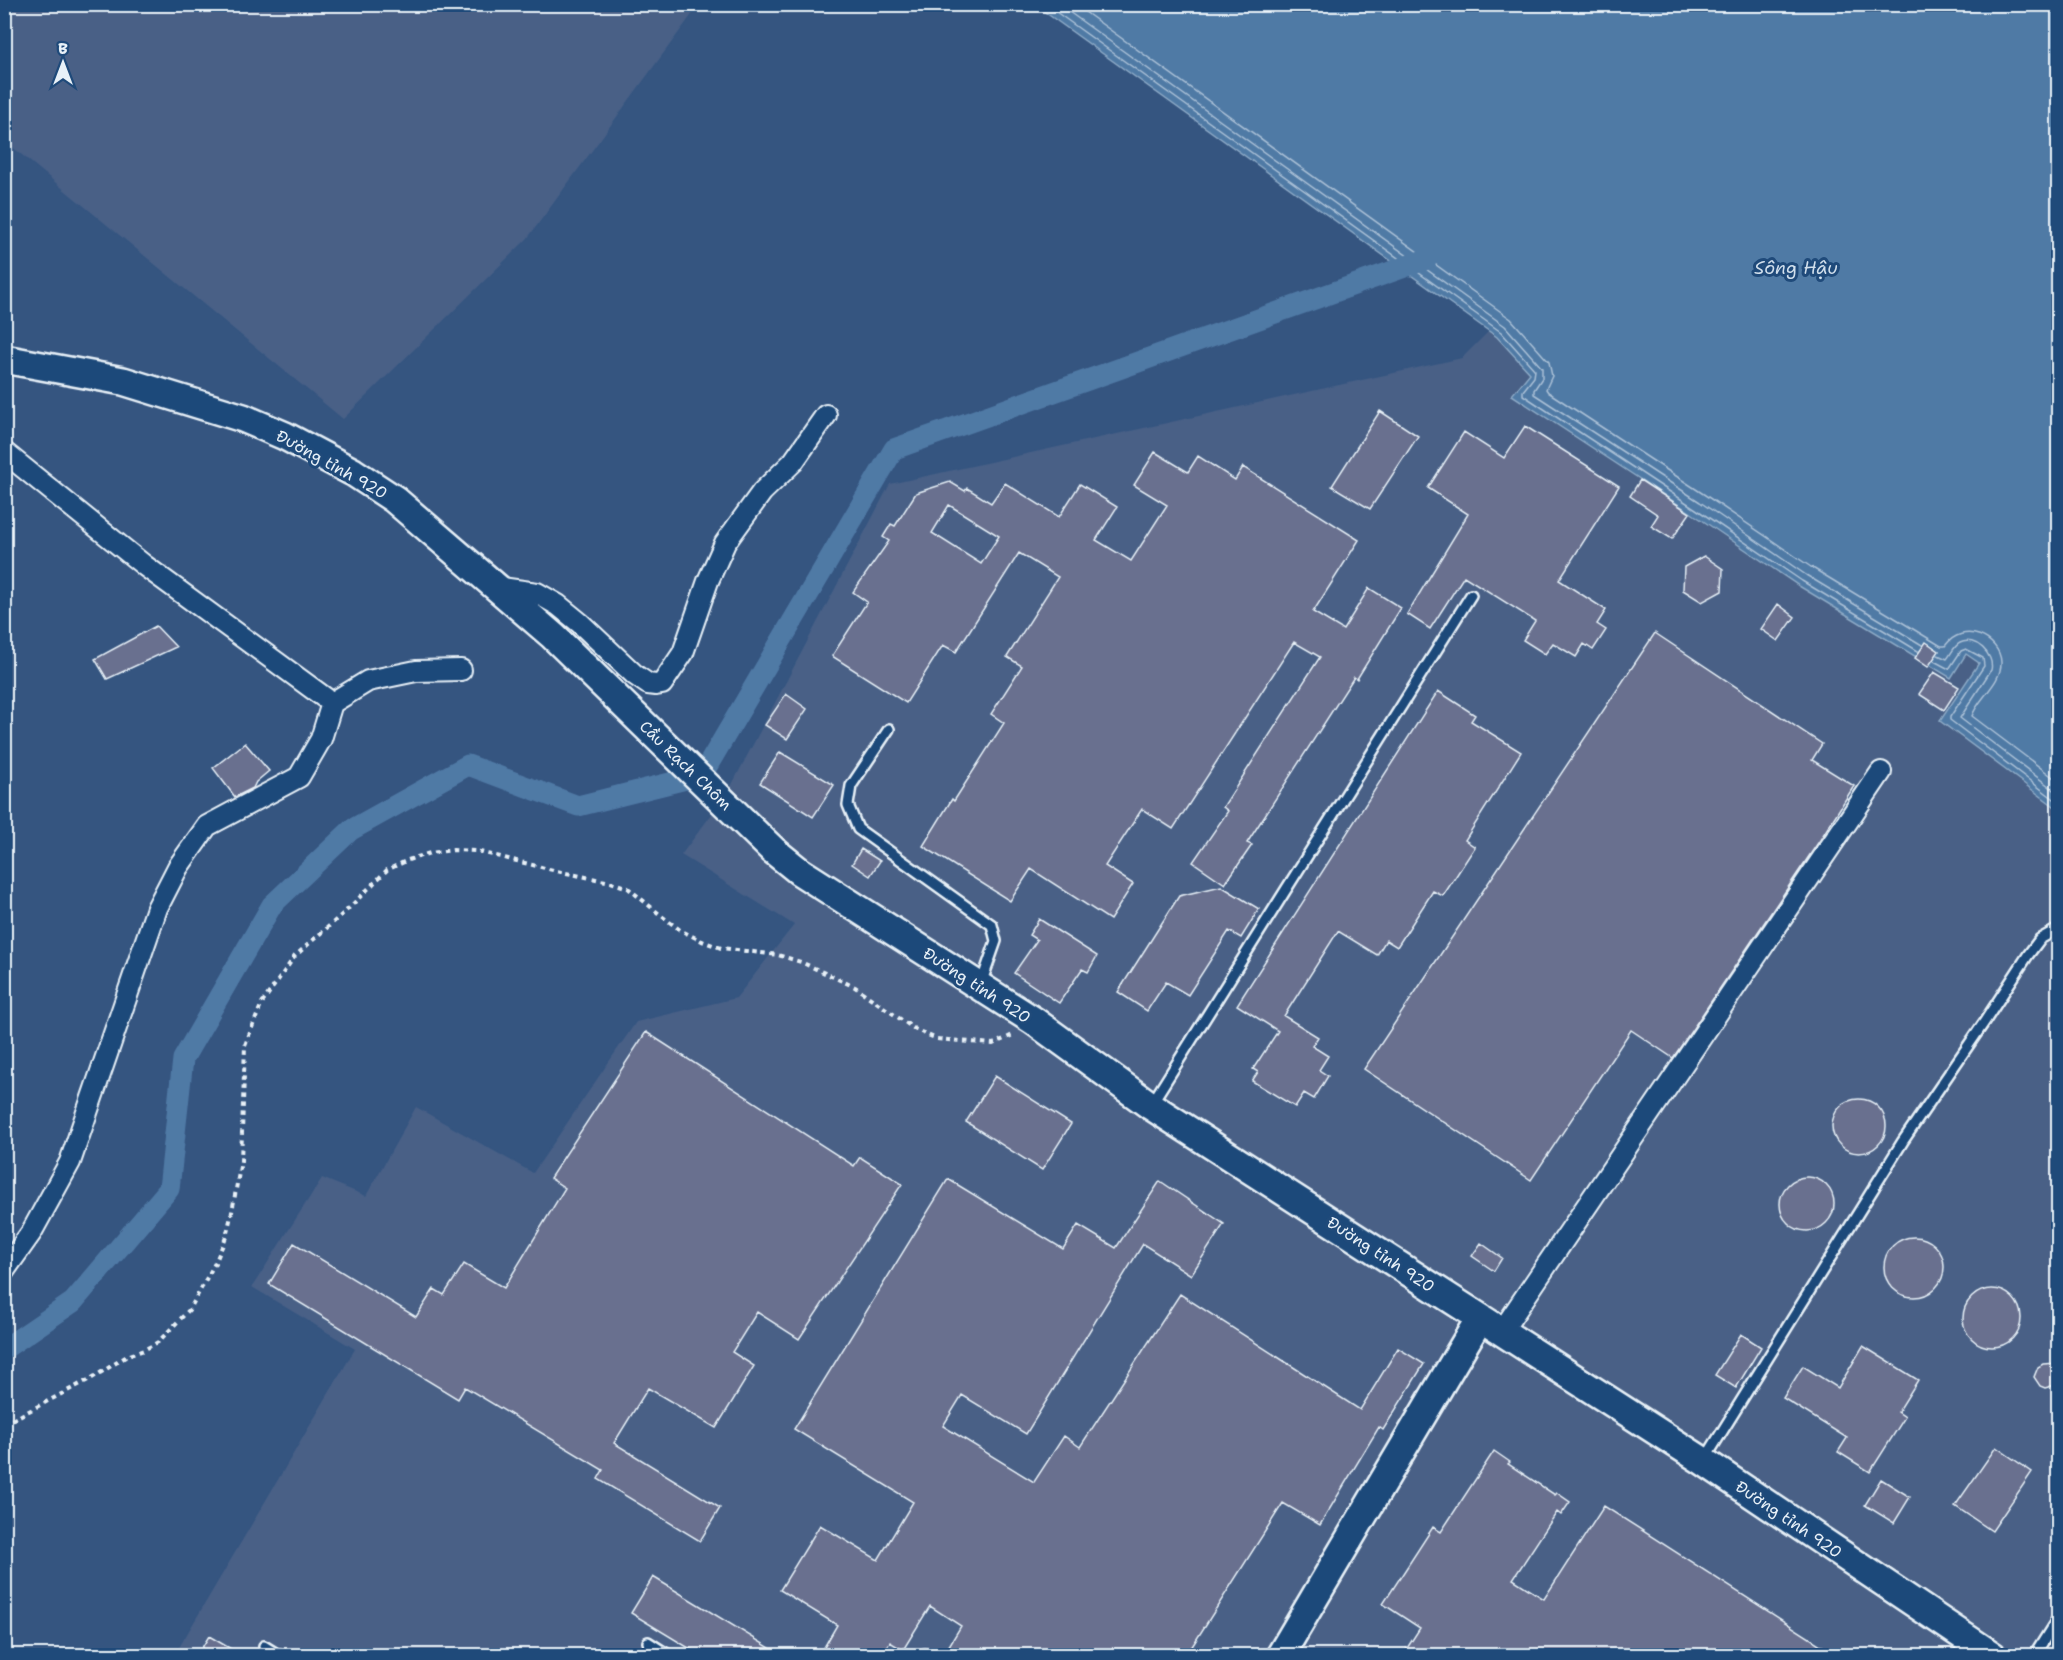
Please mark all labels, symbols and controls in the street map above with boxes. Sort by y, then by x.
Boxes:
north arrow [33,33,93,93]
text: B [58,38,68,59]
water label: Sông Hậu [1754,256,1838,280]
street label: Đường tỉnh 920 [272,425,391,504]
street label: Cầu Rạch Chôm [635,716,736,815]
street label: Đường tỉnh 920 [919,943,1035,1028]
street label: Đường tỉnh 920 [1323,1212,1439,1297]
street label: Đường tỉnh 920 [1731,1476,1846,1563]

